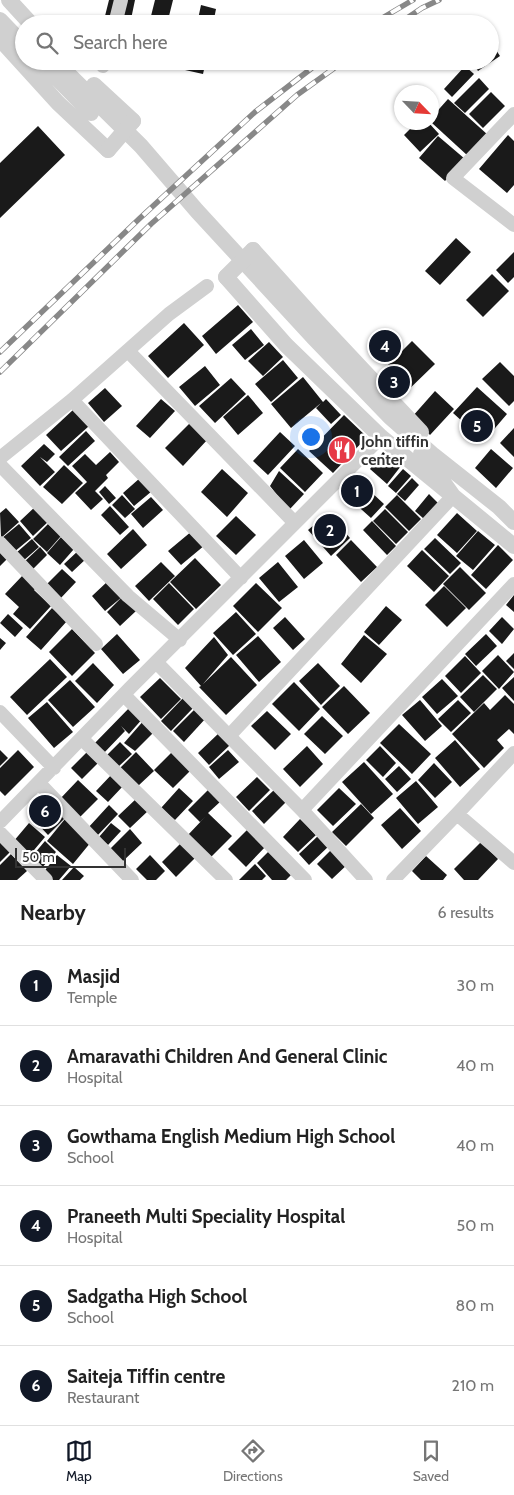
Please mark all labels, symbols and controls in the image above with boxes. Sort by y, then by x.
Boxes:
search box [15,15,499,70]
icon: search [33,29,61,57]
text: Search here [73,31,167,54]
north arrow [394,85,439,130]
pin: 4 [369,327,401,365]
pin: 3 [378,363,410,401]
pin: 5 [461,407,493,445]
your location [298,424,324,450]
place label: John tiffin center [360,432,429,469]
restaurant icon: John tiffin center [327,435,357,465]
pin: 1 [341,472,373,510]
pin: 2 [314,511,346,549]
pin: 6 [29,792,61,830]
scale bar [15,845,126,868]
text: 50 m [22,848,55,866]
text: Nearby [20,900,86,925]
text: 6 results [438,903,494,922]
text: Masjid [67,965,120,988]
text: 1 [33,976,39,995]
text: 30 m [457,976,494,995]
text: Temple [67,988,117,1007]
text: Amaravathi Children And General Clinic [67,1045,387,1068]
text: 2 [32,1056,40,1075]
text: 40 m [456,1056,494,1075]
text: Hospital [67,1068,123,1087]
text: Gowthama English Medium High School [67,1125,395,1148]
text: 3 [32,1136,40,1155]
text: 40 m [456,1136,494,1155]
text: School [67,1148,114,1167]
text: Praneeth Multi Speciality Hospital [67,1205,345,1228]
text: 4 [31,1216,41,1235]
text: 50 m [457,1216,494,1235]
text: Hospital [67,1228,123,1247]
text: Sadgatha High School [67,1285,247,1308]
text: 5 [32,1296,40,1315]
text: 80 m [456,1296,494,1315]
text: School [67,1308,114,1327]
text: Saiteja Tiffin centre [67,1365,225,1388]
text: 6 [32,1376,41,1395]
text: 210 m [452,1376,494,1395]
text: Restaurant [67,1388,139,1407]
tab: Map [65,1437,93,1485]
tab: Directions [223,1437,283,1485]
tab: Saved [413,1437,449,1485]

